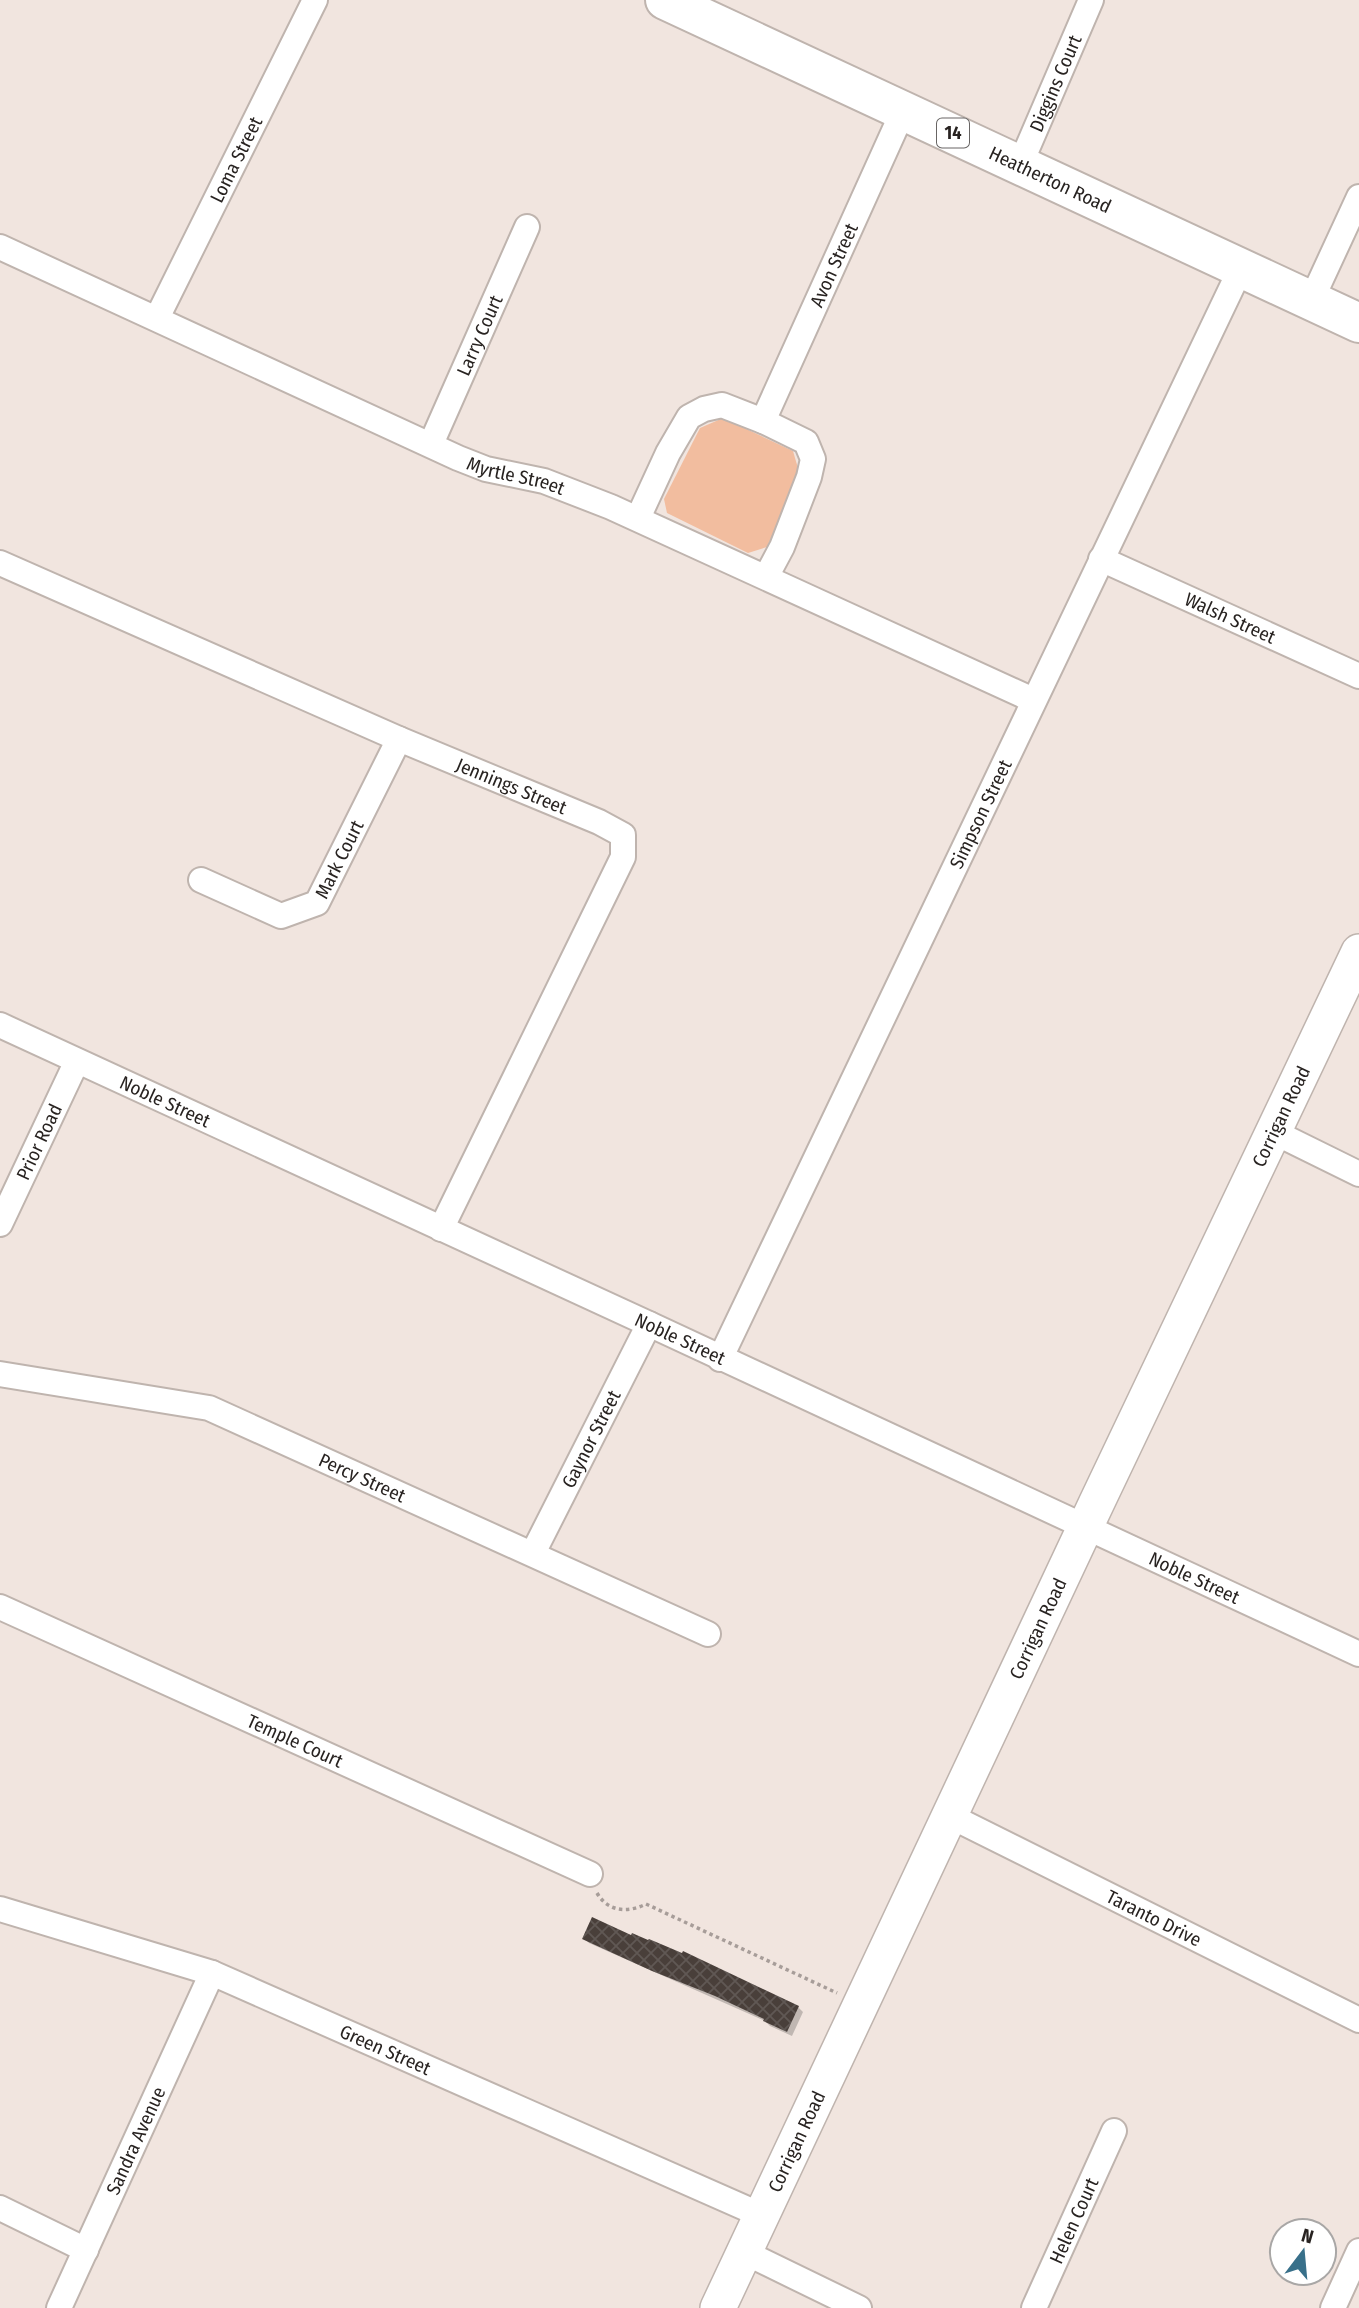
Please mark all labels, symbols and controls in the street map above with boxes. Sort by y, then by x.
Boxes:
street label: Diggins Court [1024,31,1086,135]
street label: Loma Street [205,112,267,206]
road number: 14 [937,118,969,148]
street label: Heatherton Road [986,141,1115,218]
street label: Avon Street [805,219,863,310]
street label: Larry Court [451,291,507,379]
street label: Myrtle Street [464,451,569,500]
street label: Walsh Street [1181,587,1280,649]
street label: Jennings Street [453,753,571,819]
street label: Simpson Street [944,755,1016,872]
street label: Mark Court [310,815,369,902]
street label: Corrigan Road [1247,1062,1315,1170]
street label: Noble Street [116,1070,215,1132]
street label: Prior Road [11,1100,67,1183]
street label: Noble Street [631,1308,730,1370]
street label: Gaynor Street [557,1386,625,1491]
street label: Percy Street [315,1448,410,1507]
street label: Noble Street [1145,1547,1244,1609]
street label: Corrigan Road [1004,1574,1071,1683]
street label: Temple Court [244,1709,347,1773]
street label: Taranto Drive [1103,1884,1205,1951]
street label: Green Street [336,2019,435,2080]
street label: Sandra Avenue [101,2083,170,2198]
street label: Corrigan Road [763,2087,830,2196]
street label: Helen Court [1044,2173,1103,2267]
north arrow [1268,2217,1338,2287]
text: N [1299,2224,1316,2249]

